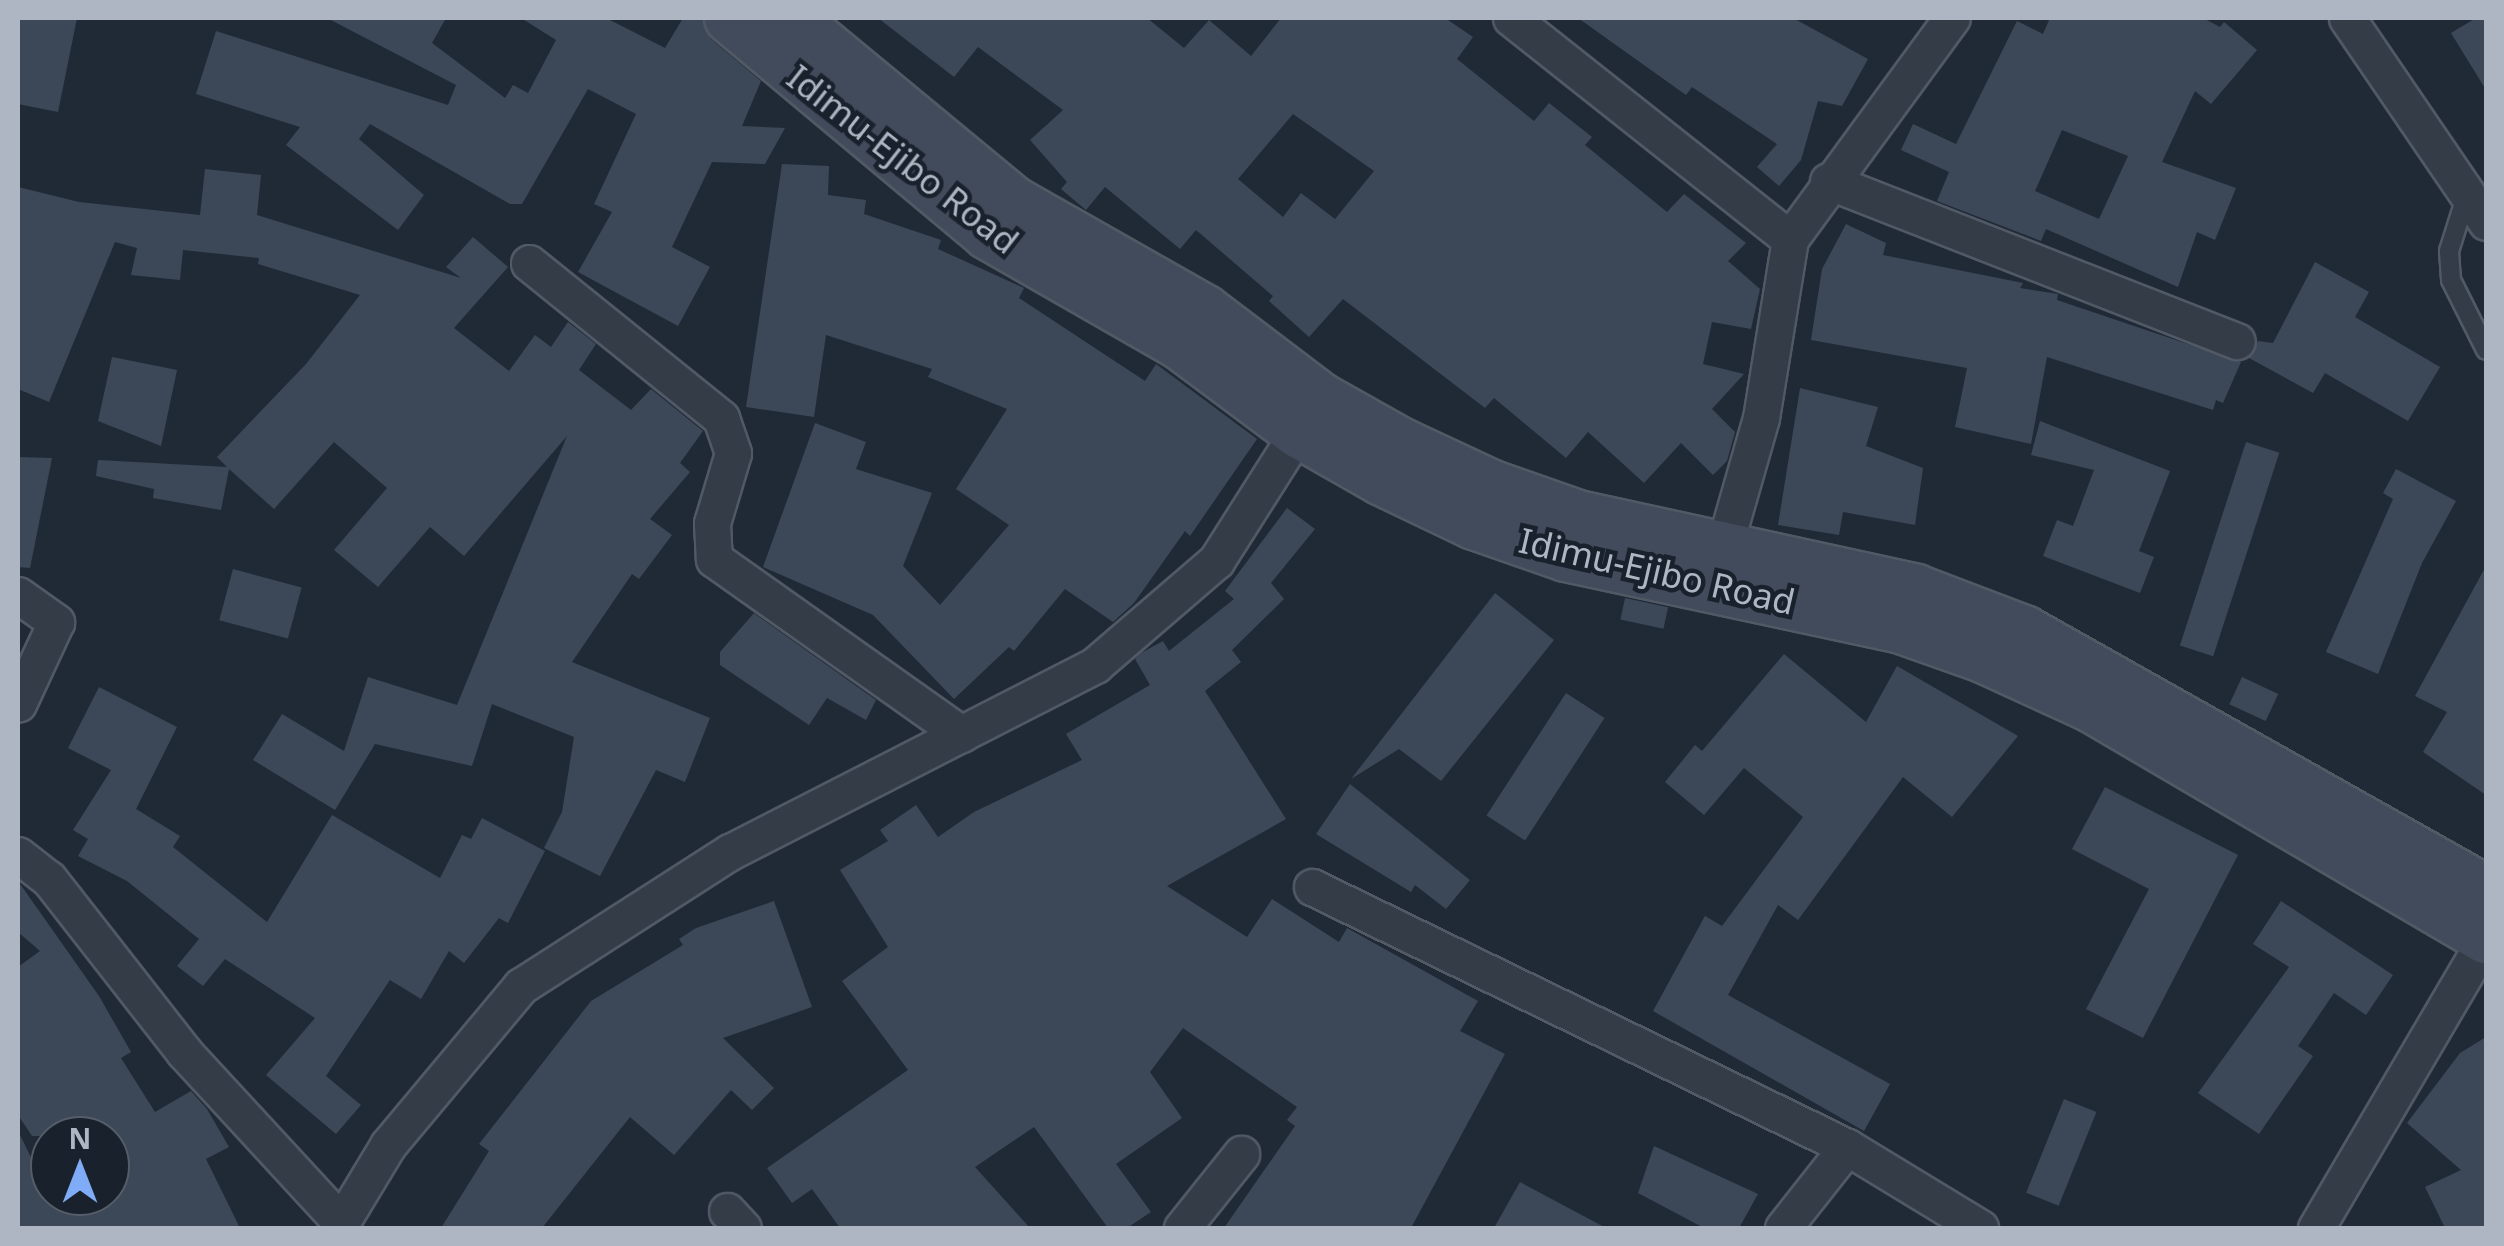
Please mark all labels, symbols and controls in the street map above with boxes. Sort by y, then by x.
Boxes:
street label: Idimu-Ejibo Road [779,56,1027,262]
street label: Idimu-Ejibo Road [1515,519,1799,623]
north arrow [30,1116,130,1216]
text: N [69,1119,91,1157]

